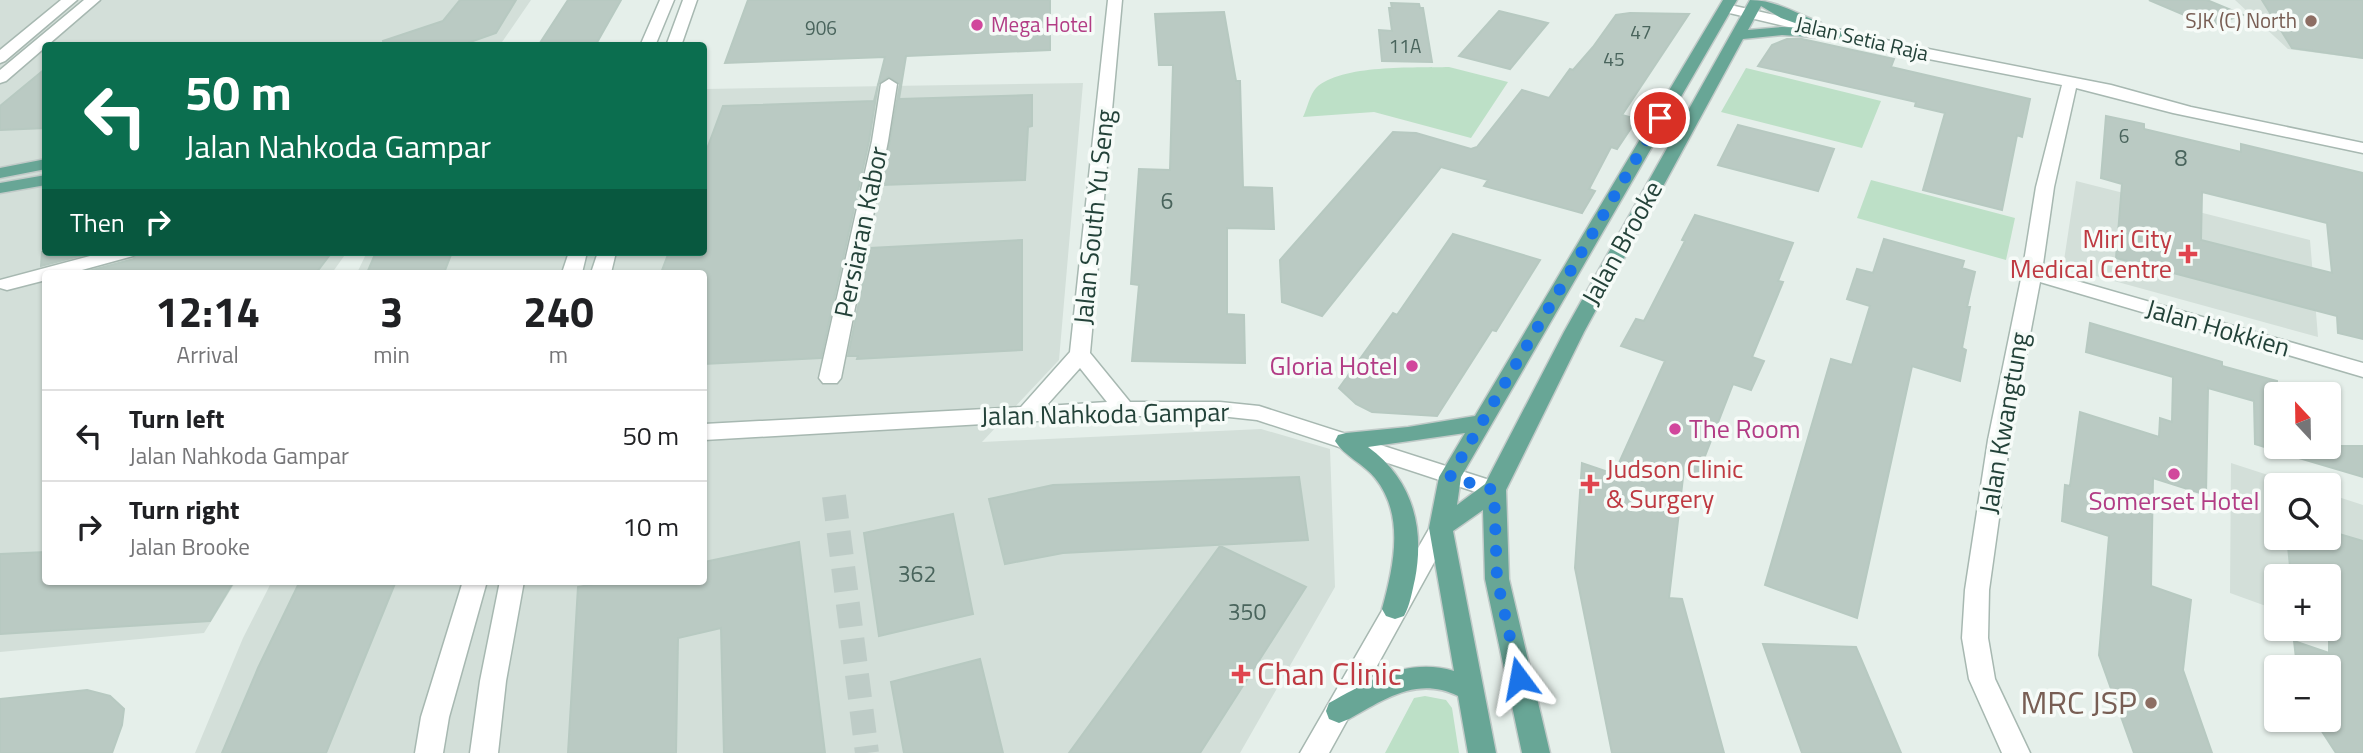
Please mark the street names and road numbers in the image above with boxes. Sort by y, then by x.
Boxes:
street label: Jalan Setia Raja [1793,7,1932,69]
street label: Jalan South Yu Seng [1063,107,1124,327]
street label: Persiaran Kabor [823,143,898,321]
street label: Jalan Brooke [1571,174,1672,312]
street label: Jalan Hokkien [2142,288,2295,367]
street label: Jalan Kwangtung [1968,329,2039,517]
street label: Jalan Nahkoda Gampar [980,392,1230,435]

